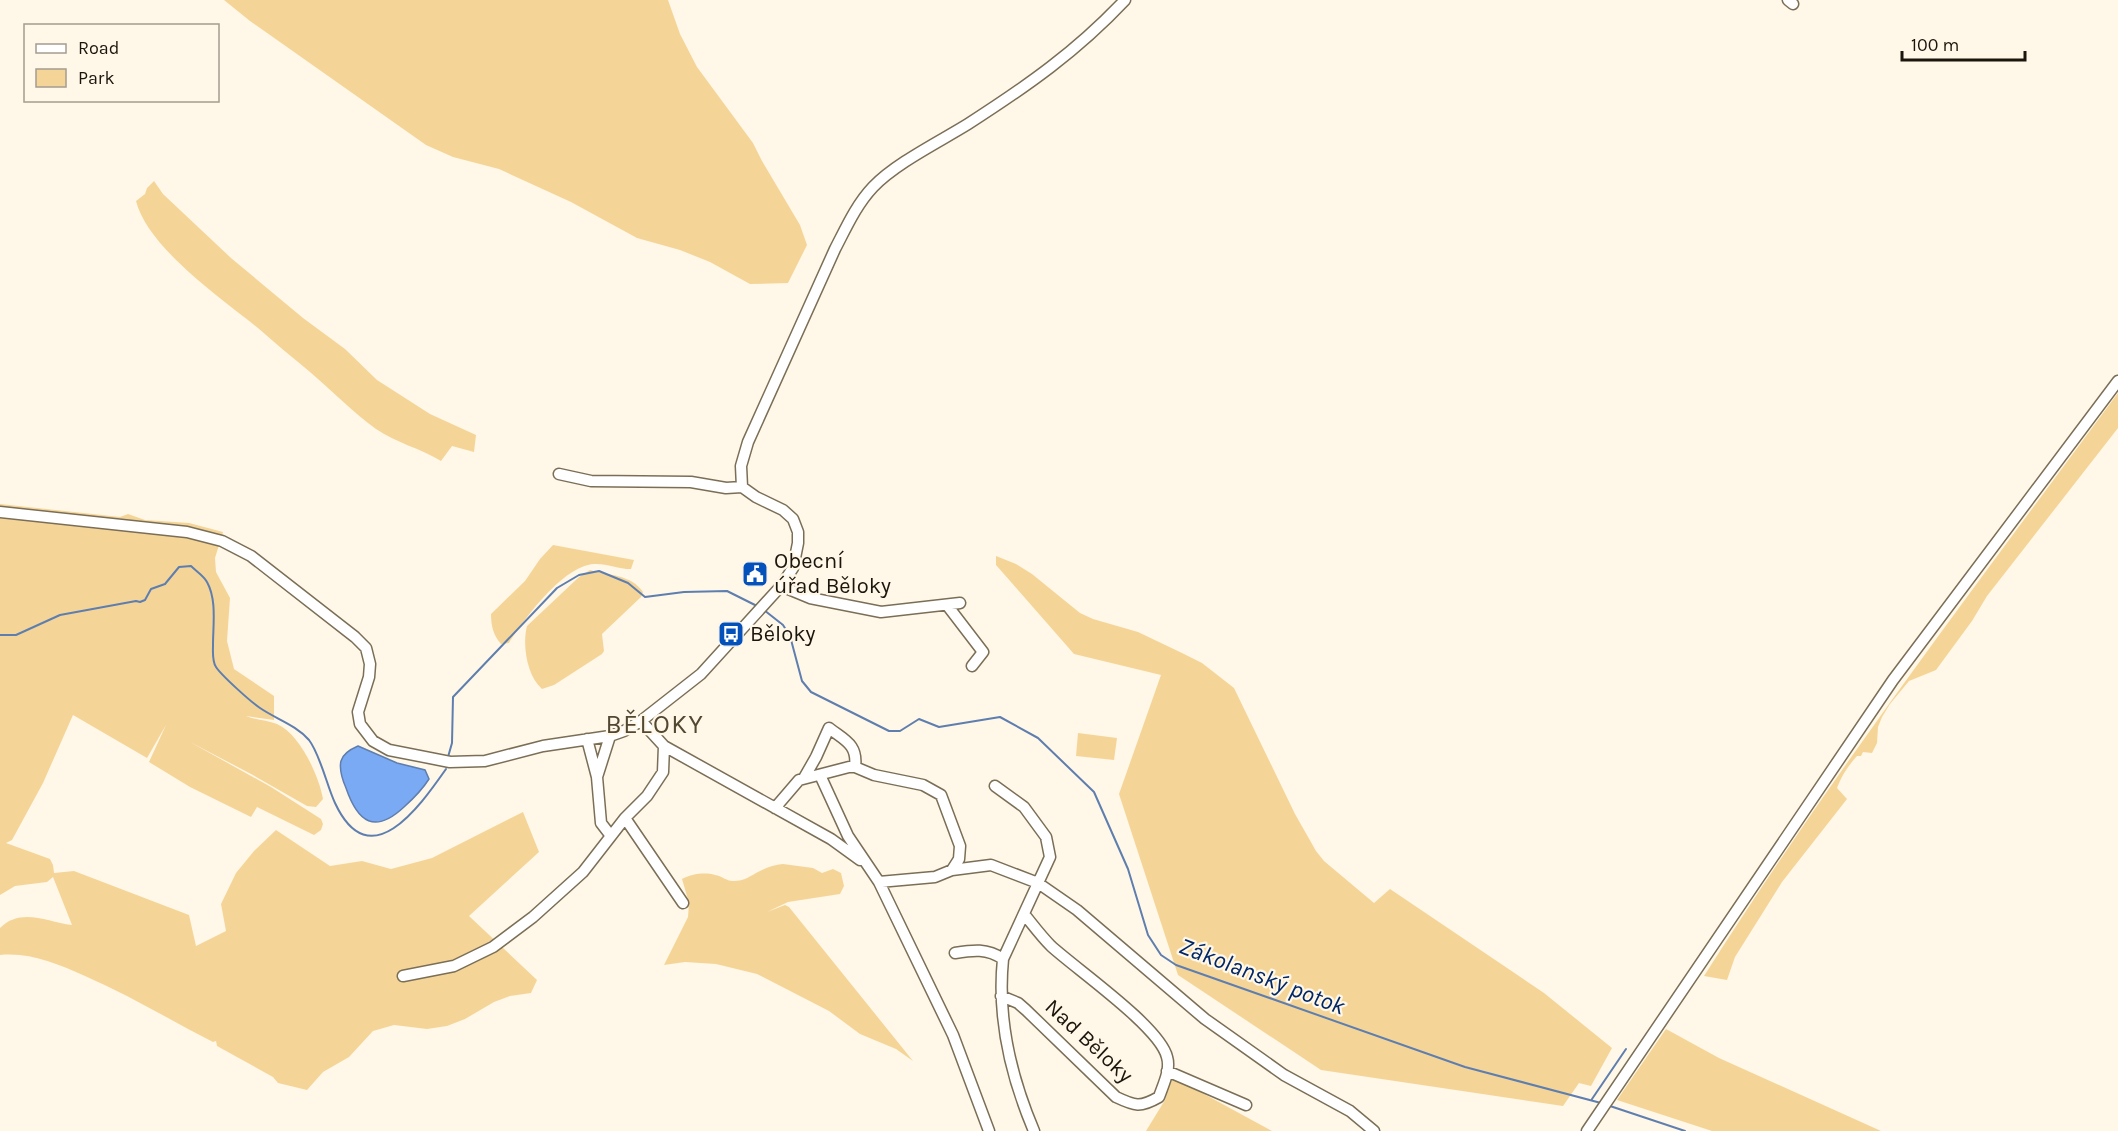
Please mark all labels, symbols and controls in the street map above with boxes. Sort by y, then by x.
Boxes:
legend [24,24,219,102]
scale bar [1902,24,2025,62]
text: 100 m [1911,34,1959,56]
text: Road [78,37,119,59]
text: Park [78,67,115,89]
place label: Obecní úřad Běloky [774,548,891,599]
public building icon: Obecní úřad Běloky [740,559,770,589]
bus stop icon: Běloky [716,619,746,649]
place label: Běloky [750,621,815,647]
district label: BĚLOKY [606,709,704,740]
water label: Zákolanský potok [1175,931,1350,1021]
street label: Nad Běloky [1040,994,1138,1088]

